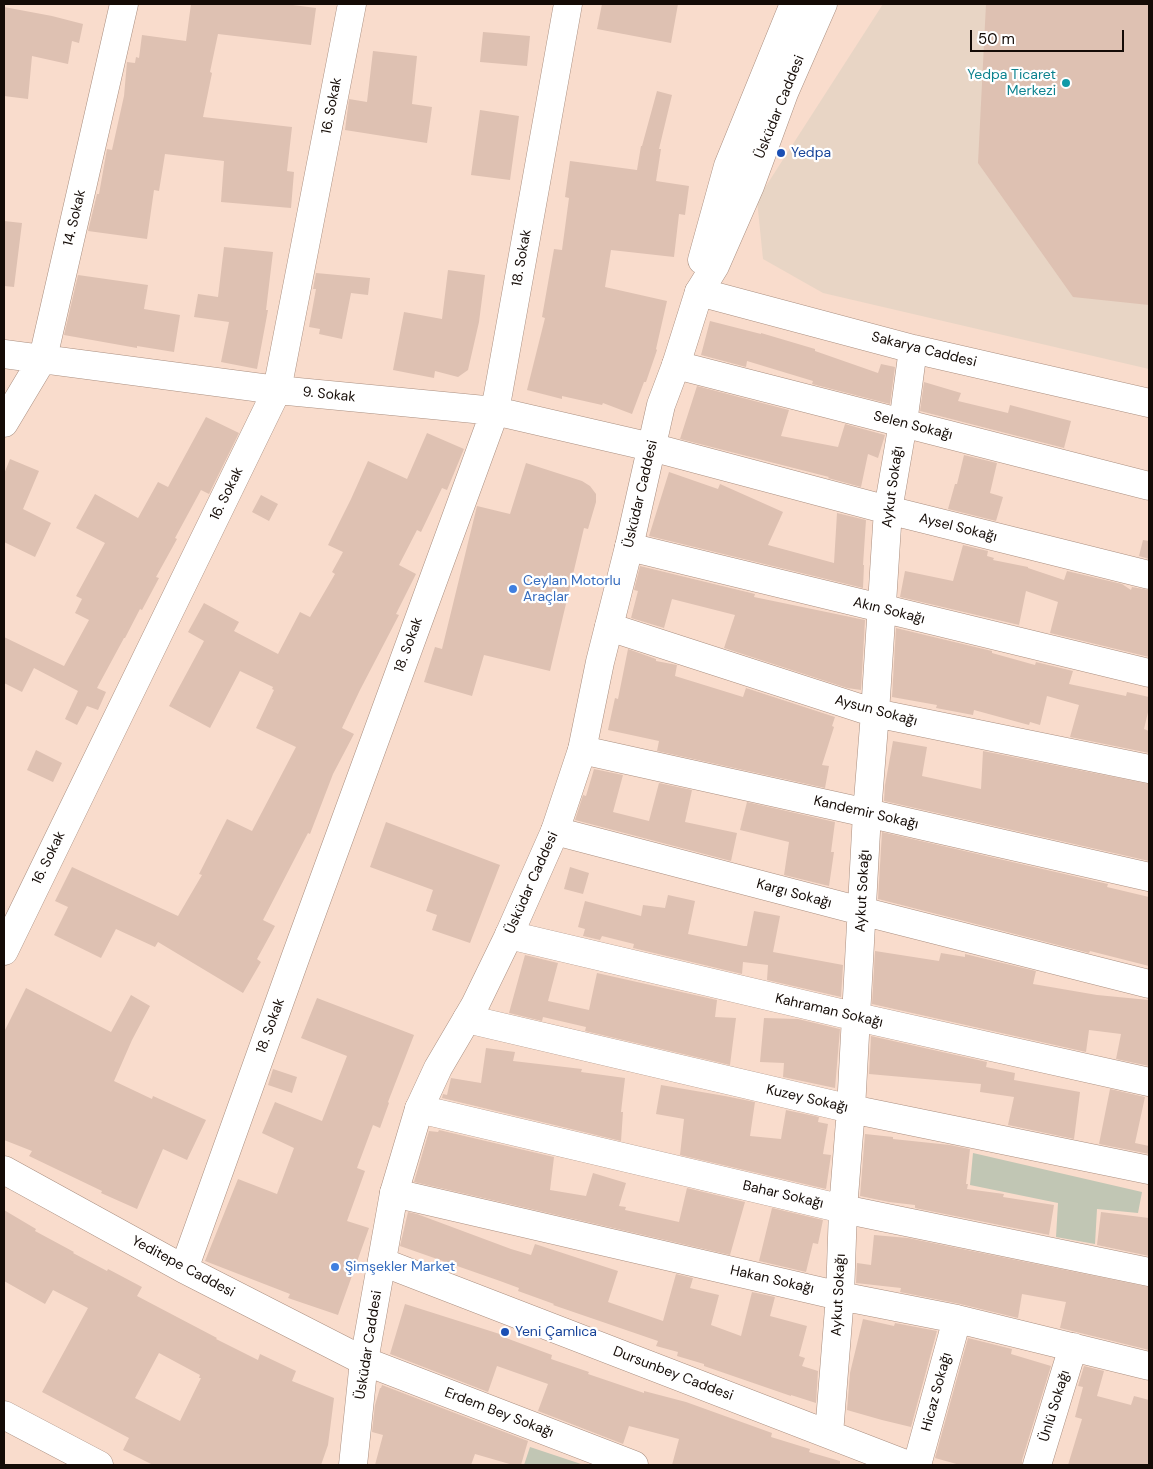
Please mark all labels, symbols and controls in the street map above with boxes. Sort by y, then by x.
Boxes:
scale bar [973,20,1127,52]
text: 50 m [978,29,1015,49]
street label: Üsküdar Caddesi [752,53,808,161]
place label: Yedpa Ticaret Merkezi [967,67,1056,100]
street label: 16. Sokak [318,76,346,136]
marker: Yedpa Ticaret Merkezi [1060,77,1072,89]
place label: Yedpa [791,145,831,161]
marker: Yedpa [775,147,787,159]
street label: 14. Sokak [60,188,90,248]
street label: 18. Sokak [509,228,535,288]
street label: Sakarya Caddesi [870,329,978,371]
street label: 9. Sokak [302,384,356,406]
street label: Selen Sokağı [872,408,954,444]
street label: Üsküdar Caddesi [620,438,662,550]
street label: Aykut Sokağı [879,445,907,529]
street label: 16. Sokak [207,465,247,523]
street label: Aysel Sokağı [917,510,999,546]
place label: Ceylan Motorlu Araçlar [523,573,621,606]
marker: Ceylan Motorlu Araçlar [507,583,519,595]
street label: Akın Sokağı [851,594,927,628]
street label: 18. Sokak [391,615,427,675]
street label: Aysun Sokağı [833,692,919,730]
street label: Kandemir Sokağı [812,793,920,833]
street label: 16. Sokak [29,829,69,887]
street label: Üsküdar Caddesi [502,829,562,937]
street label: Aykut Sokağı [852,849,874,933]
street label: Kargı Sokağı [755,876,833,912]
street label: Kahraman Sokağı [773,990,885,1032]
street label: 18. Sokak [253,996,289,1056]
street label: Kuzey Sokağı [764,1081,850,1117]
street label: Bahar Sokağı [741,1178,825,1212]
street label: Yeditepe Caddesi [129,1233,237,1301]
street label: Aykut Sokağı [828,1253,850,1337]
place label: Şimşekler Market [345,1259,455,1275]
marker: Şimşekler Market [329,1261,341,1273]
street label: Hakan Sokağı [728,1262,816,1298]
street label: Üsküdar Caddesi [352,1289,386,1401]
place label: Yeni Çamlıca [515,1324,597,1340]
marker: Yeni Çamlıca [499,1326,511,1338]
street label: Dursunbey Caddesi [611,1343,735,1405]
street label: Hicaz Sokağı [918,1351,956,1433]
street label: Ünlü Sokağı [1036,1368,1074,1444]
street label: Erdem Bey Sokağı [442,1384,556,1442]

